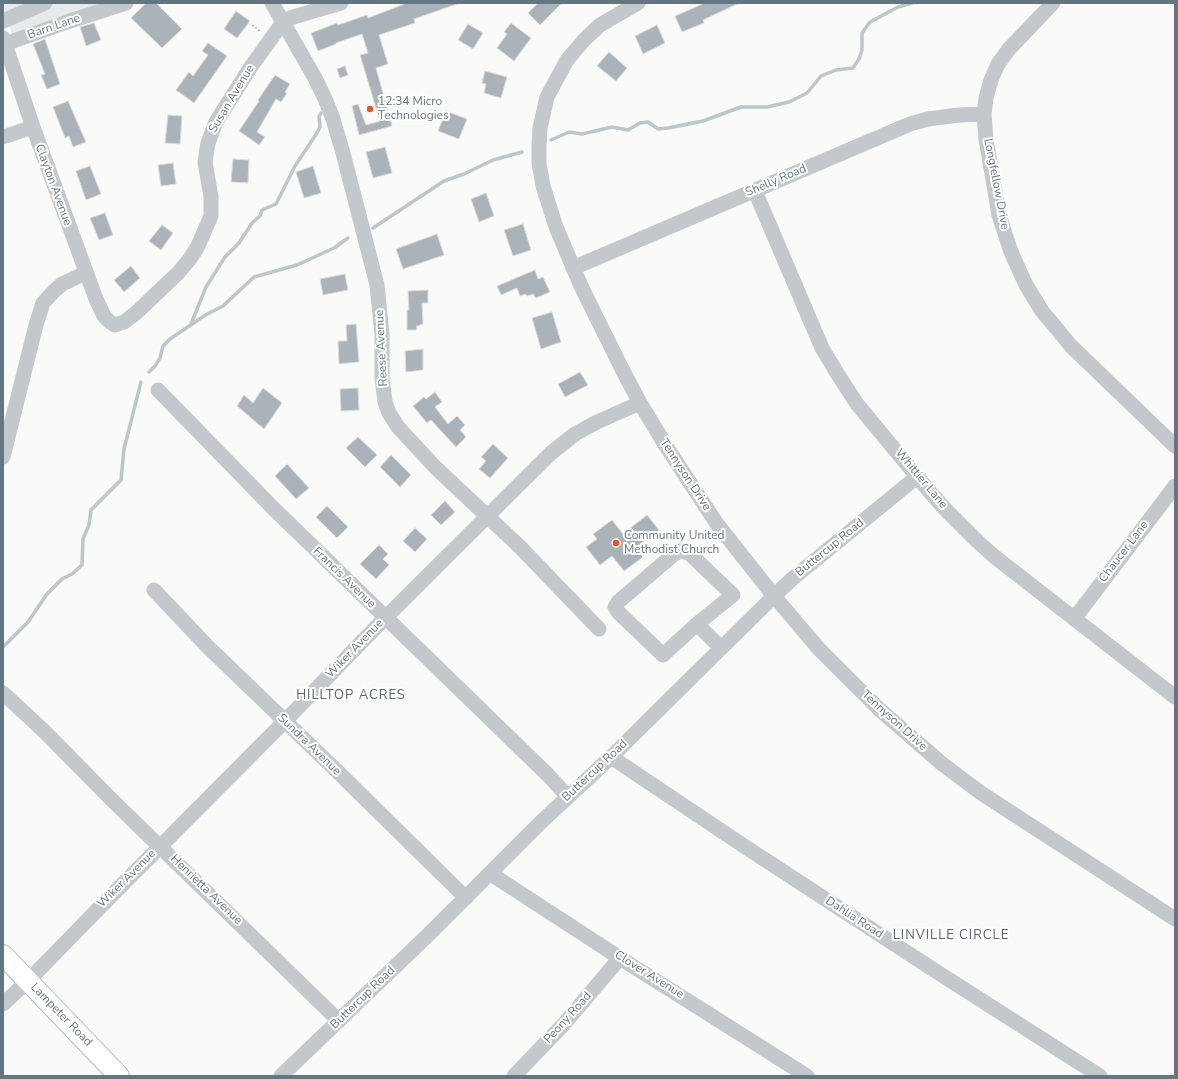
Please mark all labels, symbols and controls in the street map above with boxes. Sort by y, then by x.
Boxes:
street label: Barn Lane [26,11,82,43]
street label: Susan Avenue [206,62,258,136]
place label: 12:34 Micro Technologies [378,95,449,123]
marker: 12:34 Micro Technologies [365,104,375,114]
street label: Longfellow Drive [980,137,1012,231]
street label: Clayton Avenue [32,142,74,228]
street label: Shelly Road [743,162,809,200]
street label: Reese Avenue [373,309,391,387]
street label: Tennyson Drive [656,436,714,514]
street label: Whittier Lane [892,446,950,512]
street label: Buttercup Road [793,516,867,580]
street label: Chaucer Lane [1096,518,1152,586]
place label: Community United Methodist Church [624,529,725,557]
marker: Community United Methodist Church [611,538,621,548]
street label: Francis Avenue [310,544,378,612]
street label: Wiker Avenue [323,617,387,681]
district label: HILLTOP ACRES [296,688,406,704]
street label: Tennyson Drive [858,688,930,754]
street label: Sundra Avenue [274,711,344,779]
street label: Buttercup Road [559,737,631,805]
street label: Wiker Avenue [95,847,159,911]
street label: Henrietta Avenue [167,852,245,928]
street label: Dahlia Road [822,894,886,942]
district label: LINVILLE CIRCLE [893,928,1009,944]
street label: Clover Avenue [612,948,686,1002]
street label: Buttercup Road [328,964,398,1032]
street label: Lampeter Road [27,980,95,1050]
street label: Peony Road [541,989,595,1047]

